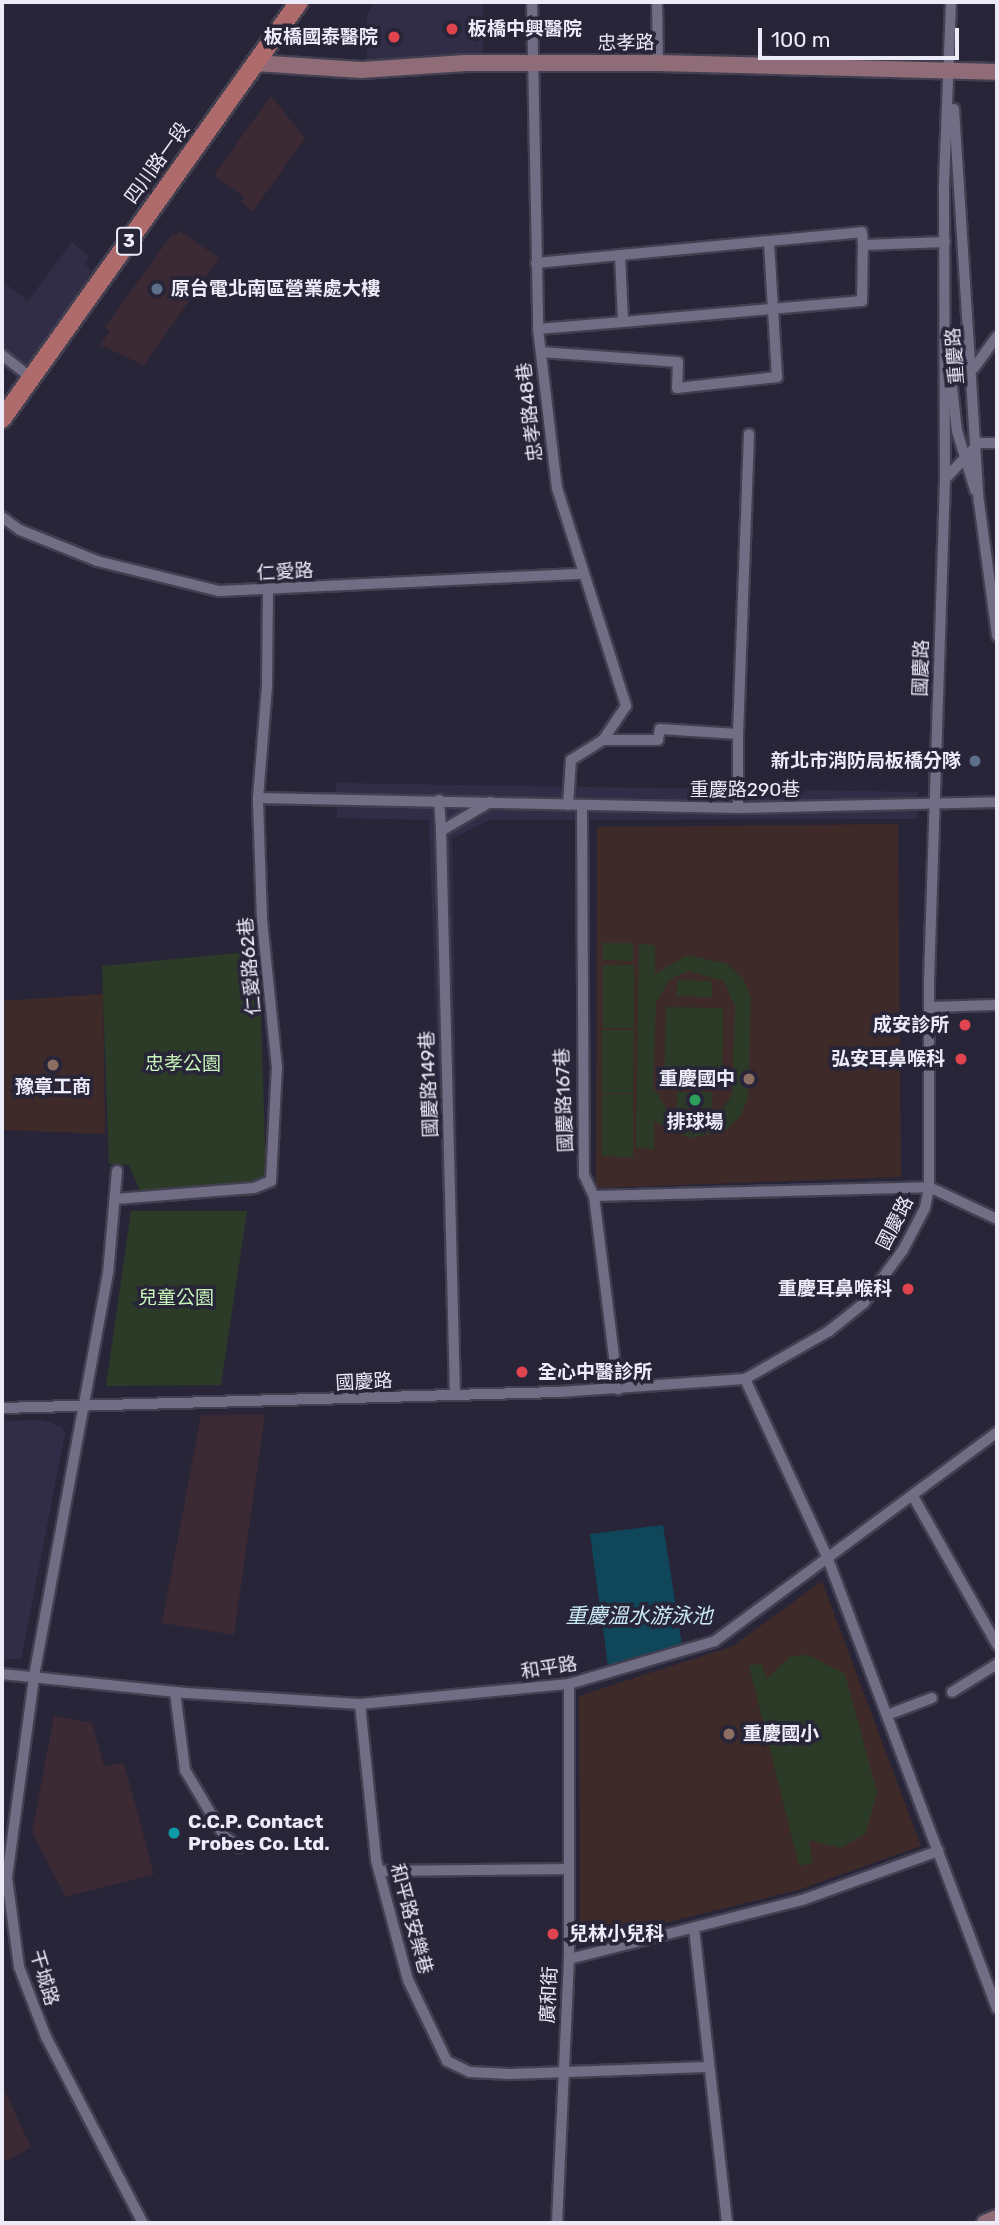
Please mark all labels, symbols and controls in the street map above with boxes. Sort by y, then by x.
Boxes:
scale bar [761,14,962,58]
place label: 板橋中興醫院 [468,18,582,40]
marker: 板橋中興醫院 [442,19,462,39]
place label: 板橋國泰醫院 [264,26,378,48]
marker: 板橋國泰醫院 [384,27,404,47]
text: 100 m [771,27,830,52]
street label: 忠孝路 [597,31,655,55]
street label: 四川路一段 [120,118,194,208]
road number: 3 [115,227,143,256]
place label: 原台電北南區營業處大樓 [171,278,380,300]
marker: 原台電北南區營業處大樓 [149,281,165,297]
street label: 重慶路 [942,327,968,385]
street label: 忠孝路48巷 [513,361,547,463]
street label: 仁愛路 [256,559,314,585]
street label: 國慶路 [909,639,933,697]
place label: 新北市消防局板橋分隊 [771,750,961,772]
marker: 新北市消防局板橋分隊 [967,753,983,769]
street label: 重慶路290巷 [690,779,800,801]
street label: 仁愛路62巷 [234,916,266,1016]
place label: 成安診所 [873,1014,949,1036]
marker: 成安診所 [955,1015,975,1035]
street label: 國慶路149巷 [416,1030,442,1138]
street label: 國慶路167巷 [551,1047,577,1153]
place label: 弘安耳鼻喉科 [831,1048,945,1070]
marker: 弘安耳鼻喉科 [951,1049,971,1069]
park label: 忠孝公園 [145,1053,221,1075]
marker: 豫章工商 [45,1057,61,1073]
place label: 重慶國中 [659,1068,735,1090]
marker: 重慶國中 [741,1071,757,1087]
place label: 豫章工商 [15,1076,91,1098]
marker: 排球場 [687,1092,703,1108]
place label: 排球場 [667,1111,723,1133]
street label: 國慶路 [872,1192,918,1254]
place label: 重慶耳鼻喉科 [778,1278,892,1300]
marker: 重慶耳鼻喉科 [898,1279,918,1299]
park label: 兒童公園 [138,1287,214,1309]
place label: 全心中醫診所 [538,1361,652,1383]
marker: 全心中醫診所 [512,1362,532,1382]
street label: 國慶路 [335,1369,393,1395]
water label: 重慶溫水游泳池 [566,1603,712,1629]
street label: 和平路 [519,1652,579,1684]
place label: 重慶國小 [743,1723,819,1745]
marker: 重慶國小 [721,1726,737,1742]
place label: C.C.P. Contact Probes Co. Ltd. [188,1811,330,1855]
marker: C.C.P. Contact Probes Co. Ltd. [166,1825,182,1841]
street label: 和平路安樂巷 [385,1861,437,1977]
place label: 兒林小兒科 [569,1923,664,1945]
marker: 兒林小兒科 [543,1924,563,1944]
street label: 干城路 [25,1947,63,2009]
street label: 廣和街 [536,1966,562,2024]

